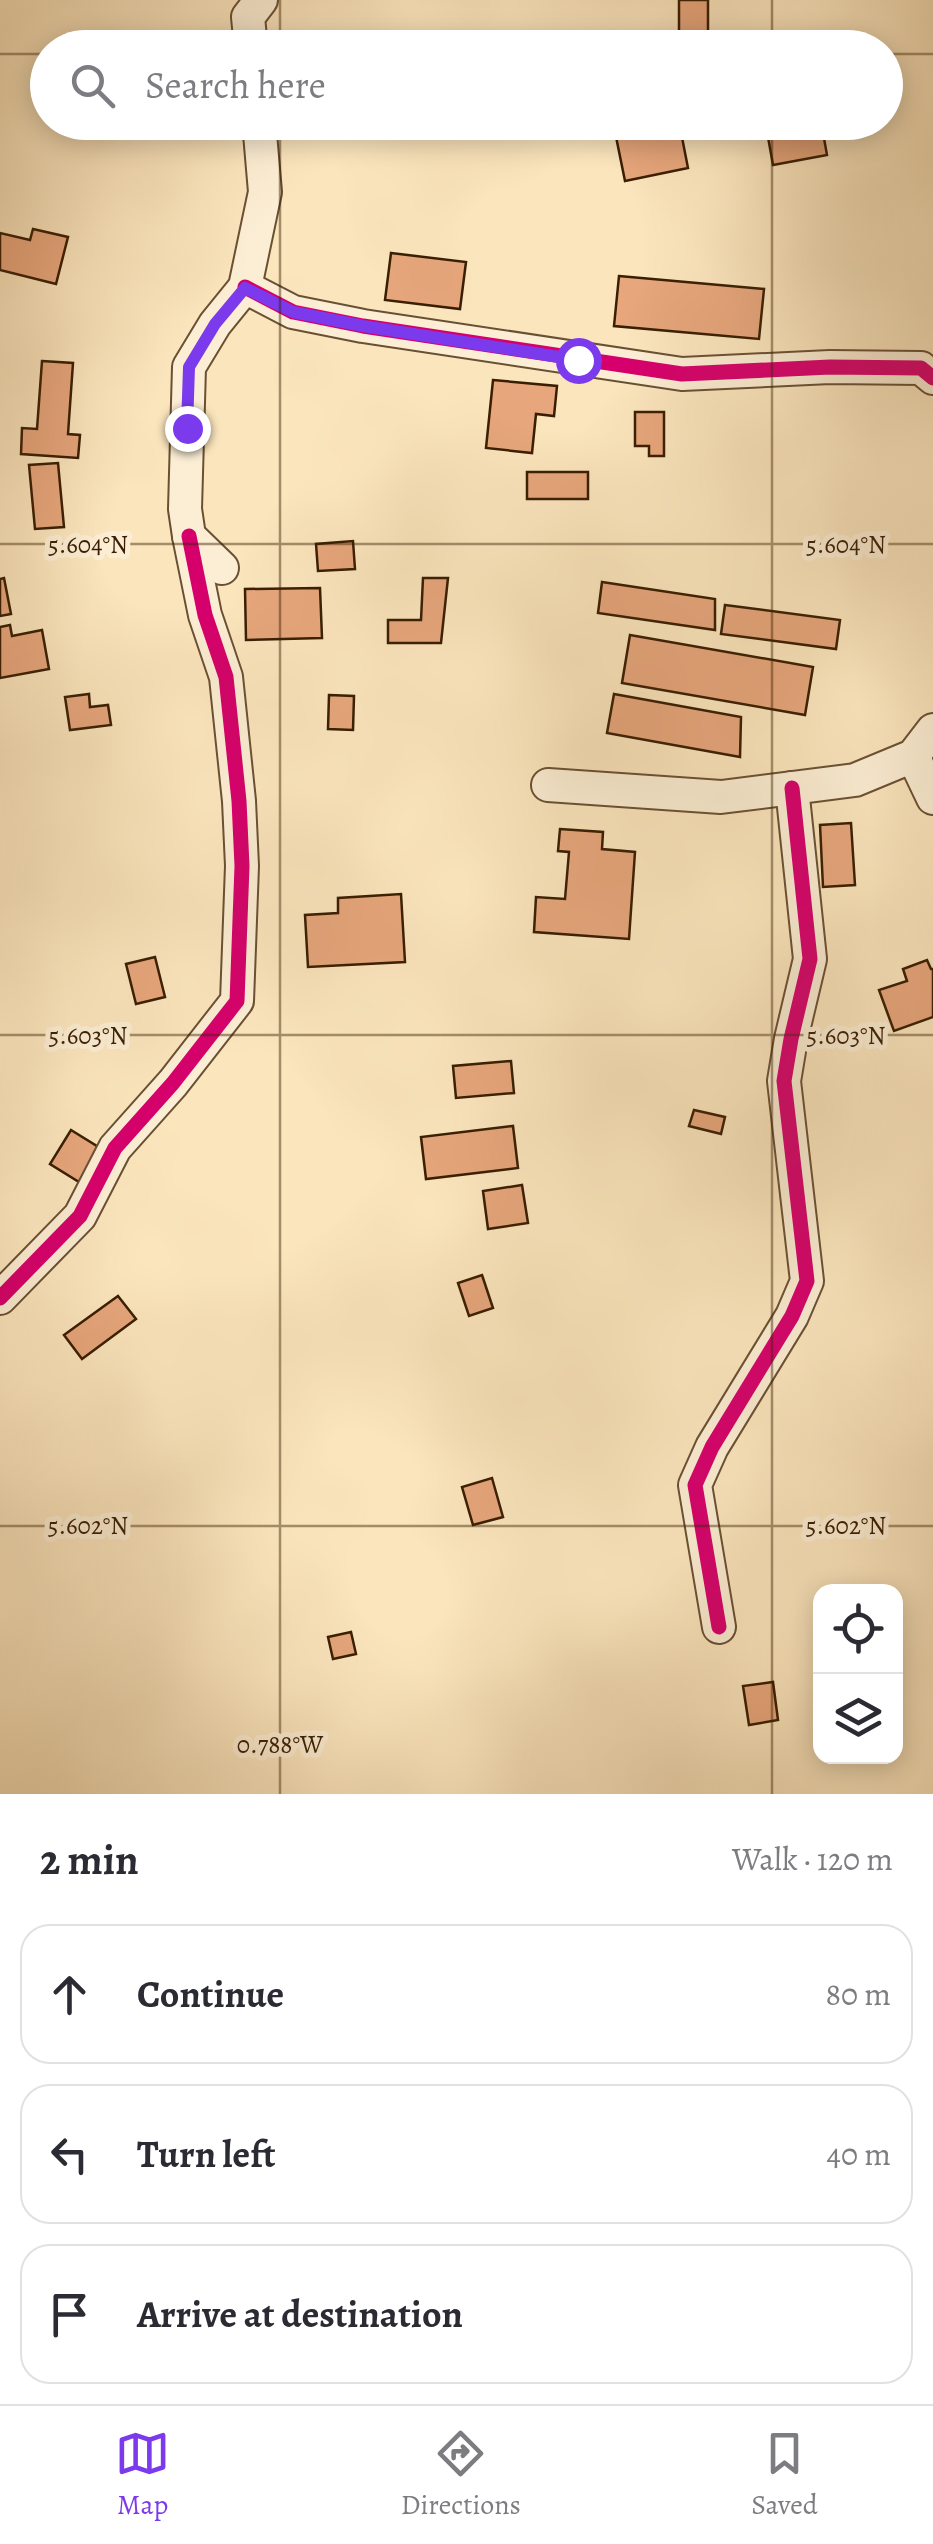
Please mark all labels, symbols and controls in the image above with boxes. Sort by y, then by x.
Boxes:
search box [30,30,903,140]
icon: search [65,58,120,113]
text: Search here [145,59,326,111]
route start [556,338,602,384]
route end [165,406,211,452]
text: 5.604°N [48,528,128,562]
text: 5.604°N [806,528,886,562]
text: 5.603°N [48,1019,128,1053]
text: 5.603°N [806,1019,886,1053]
text: 5.602°N [48,1509,128,1543]
text: 5.602°N [806,1509,886,1543]
map controls [813,1584,903,1764]
button: locate [813,1584,903,1674]
button: layers [813,1674,903,1764]
text: 0.788°W [237,1728,324,1762]
text: 2 min [40,1831,139,1888]
text: Walk · 120 m [732,1837,893,1881]
icon: ahead [42,1967,97,2022]
text: Continue [137,1968,284,2020]
text: 80 m [825,1972,891,2016]
icon: left [42,2127,97,2182]
text: Turn left [137,2128,276,2180]
text: 40 m [826,2132,891,2176]
icon: arrive [42,2287,97,2342]
text: Arrive at destination [137,2288,463,2340]
tab: Map [115,2426,170,2524]
tab: Directions [401,2426,521,2524]
tab: Saved [751,2426,818,2524]

